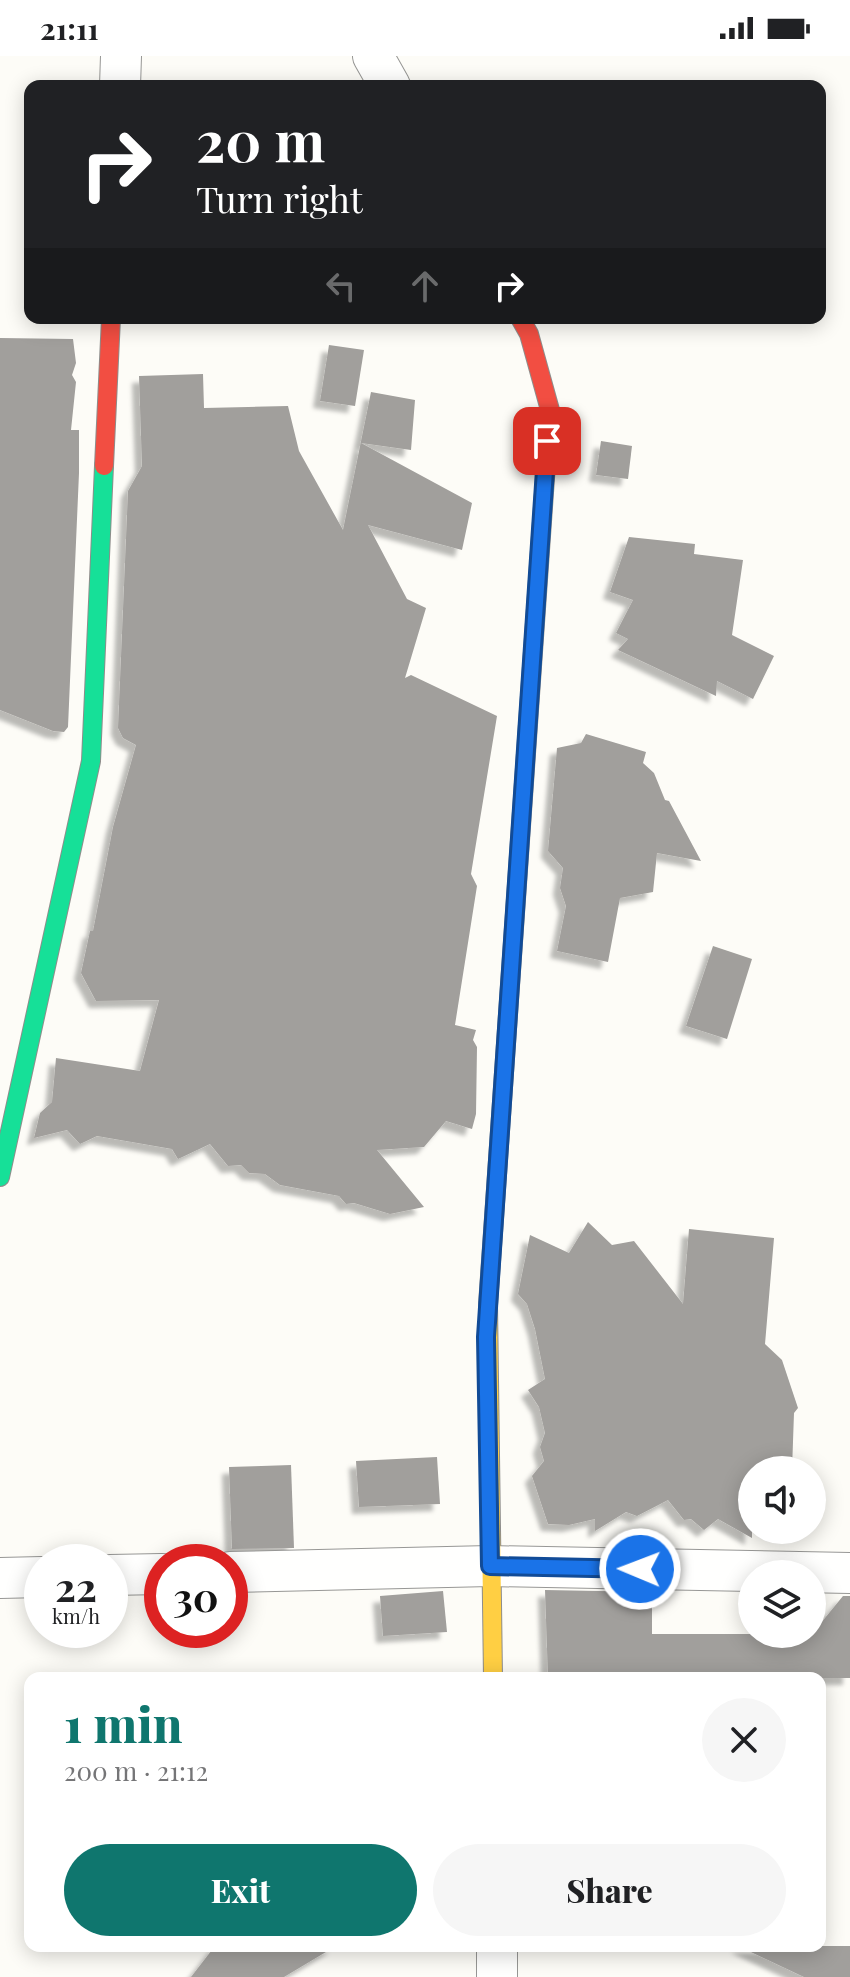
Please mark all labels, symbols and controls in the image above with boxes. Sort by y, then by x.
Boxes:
text: 21:11 [40,8,99,48]
text: 20 m [196,102,325,177]
icon: right [64,112,168,216]
text: Turn right [196,174,363,222]
icon: left [319,264,363,308]
icon: ahead [403,264,447,308]
icon: right [487,264,531,308]
pin [513,407,581,475]
icon: arrive [525,419,569,463]
map controls [738,1456,826,1648]
button: sound [738,1456,826,1544]
position arrow [598,1527,682,1611]
speed limit sign: 30 [144,1544,248,1648]
text: 22 [55,1559,97,1612]
button: layers [738,1560,826,1648]
text: km/h [52,1602,100,1629]
text: 1 min [64,1691,182,1755]
button: close [702,1698,786,1782]
text: 200 m · 21:12 [64,1753,208,1788]
button: Exit [64,1844,417,1936]
button: Share [433,1844,786,1936]

